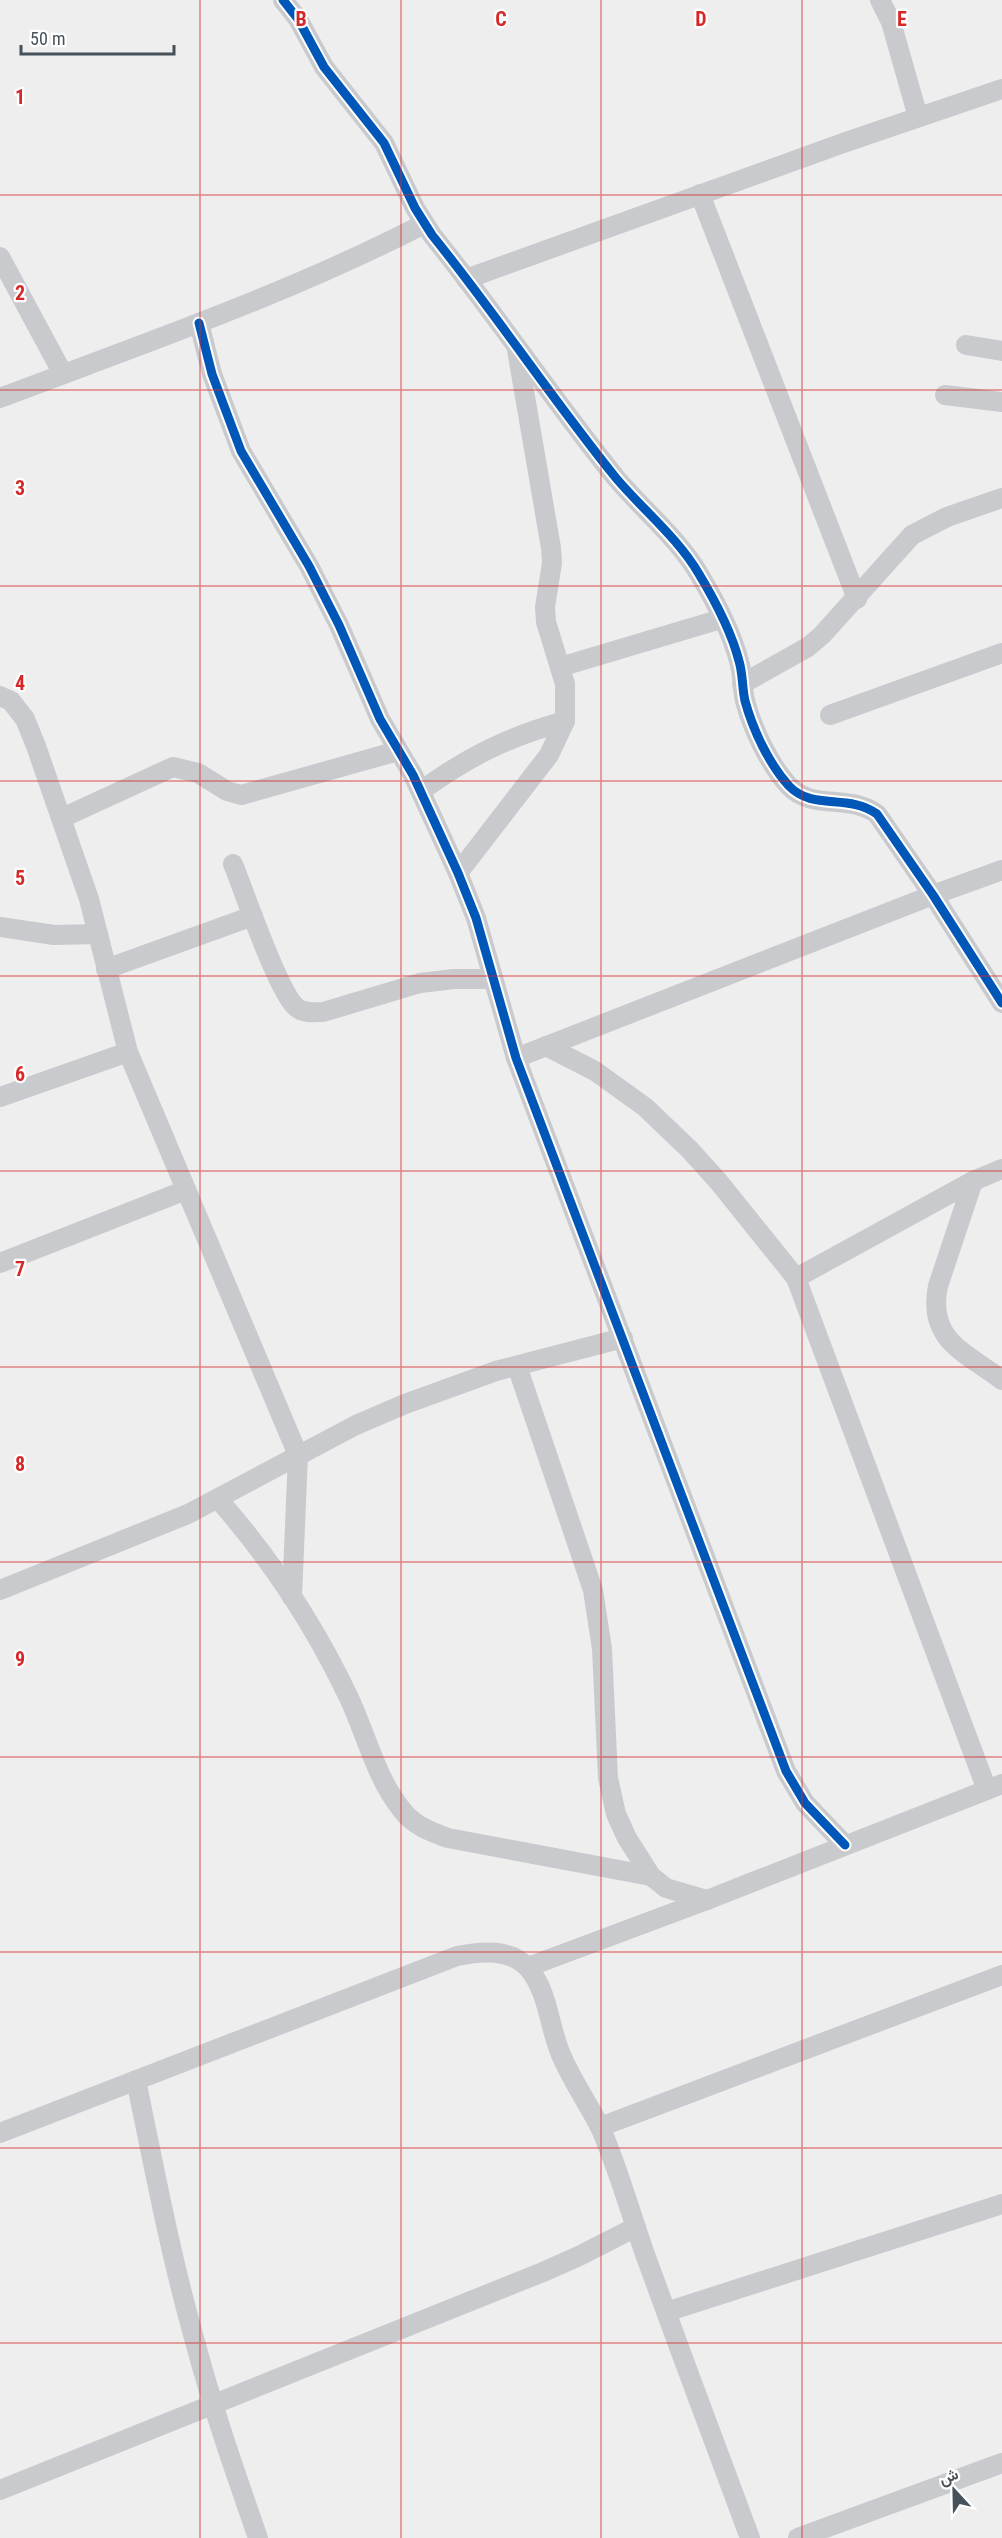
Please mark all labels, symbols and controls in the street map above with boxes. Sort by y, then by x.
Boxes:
text: B [295,7,307,31]
text: C [495,7,507,31]
text: D [695,7,707,31]
text: E [897,7,907,31]
scale bar [21,18,174,56]
text: 50 m [30,28,65,49]
text: 1 [15,85,25,109]
text: 2 [15,281,25,305]
text: 3 [15,476,25,500]
text: 4 [15,671,25,695]
text: 5 [15,866,25,890]
text: 6 [15,1062,25,1086]
text: 7 [15,1257,25,1281]
text: 8 [15,1452,25,1476]
text: 9 [15,1647,25,1671]
north arrow [924,2460,984,2520]
text: ش [936,2464,961,2489]

